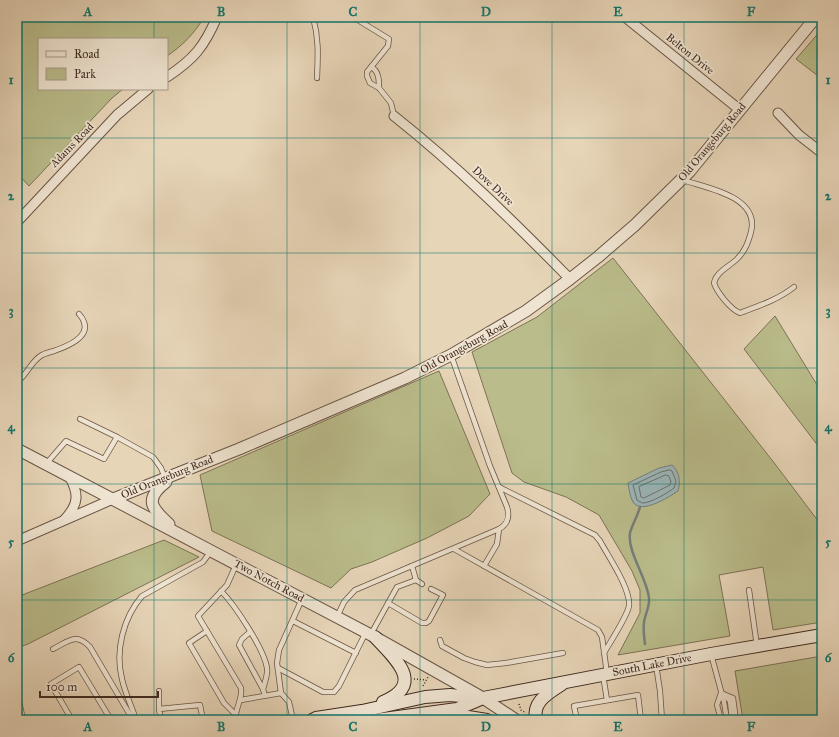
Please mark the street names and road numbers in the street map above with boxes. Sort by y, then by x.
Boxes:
street label: Belton Drive [663,31,717,78]
street label: Old Orangeburg Road [675,100,749,184]
street label: Adams Road [47,120,97,171]
street label: Dove Drive [470,164,517,209]
street label: Old Orangeburg Road [418,317,511,377]
street label: Old Orangeburg Road [119,452,215,501]
street label: Two Notch Road [232,557,307,605]
street label: South Lake Drive [611,651,693,679]

